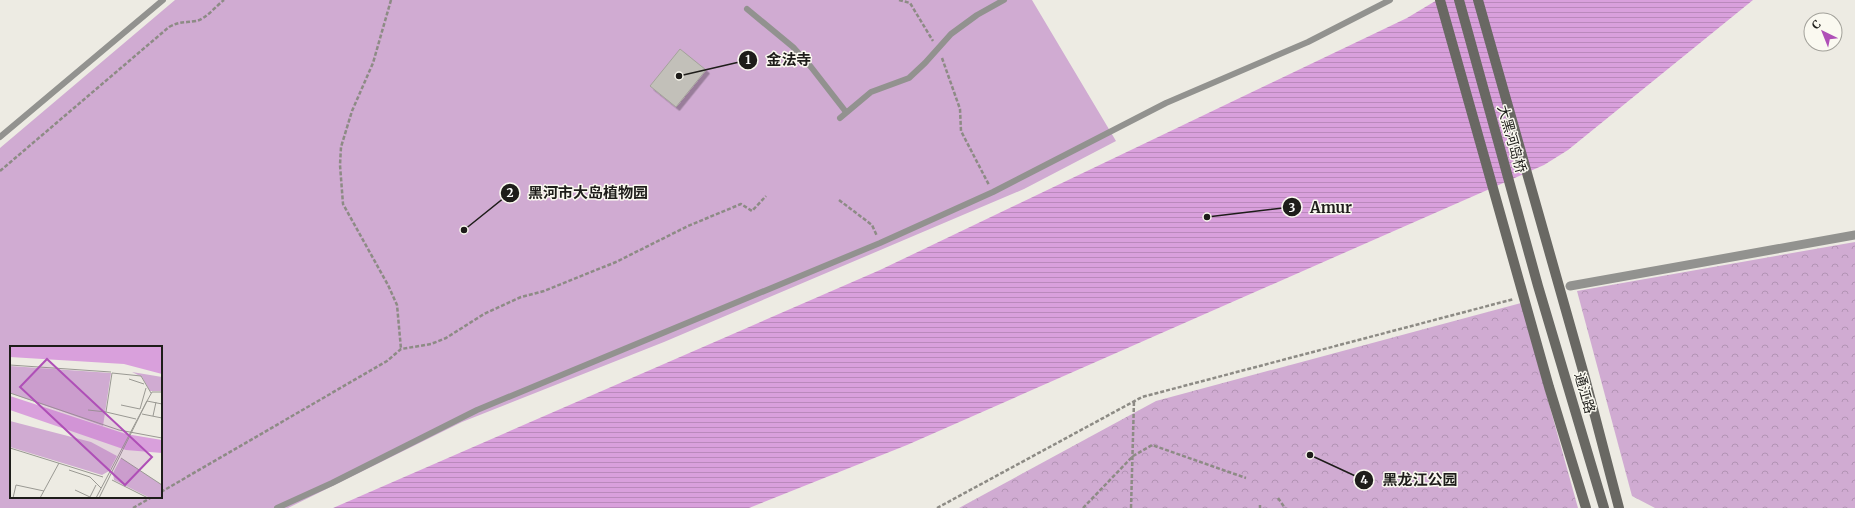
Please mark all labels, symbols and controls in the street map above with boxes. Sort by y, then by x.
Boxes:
north arrow [1803,12,1843,52]
text: С [1809,17,1824,32]
callout: 金法寺 [738,46,819,73]
text: 金法寺 [766,50,812,69]
text: 1 [745,52,751,67]
street label: 大黑河岛桥 [1494,103,1530,175]
callout: 黑河市大岛植物园 [500,179,656,206]
text: 黑河市大岛植物园 [528,183,648,202]
text: 2 [506,185,514,200]
callout: Amur [1282,194,1360,221]
text: Amur [1309,198,1352,217]
text: 3 [1289,200,1296,215]
inset map [10,346,162,498]
street label: 通江路 [1571,370,1599,416]
callout: 黑龙江公园 [1354,467,1465,494]
text: 黑龙江公园 [1382,470,1458,489]
text: 4 [1360,472,1368,487]

